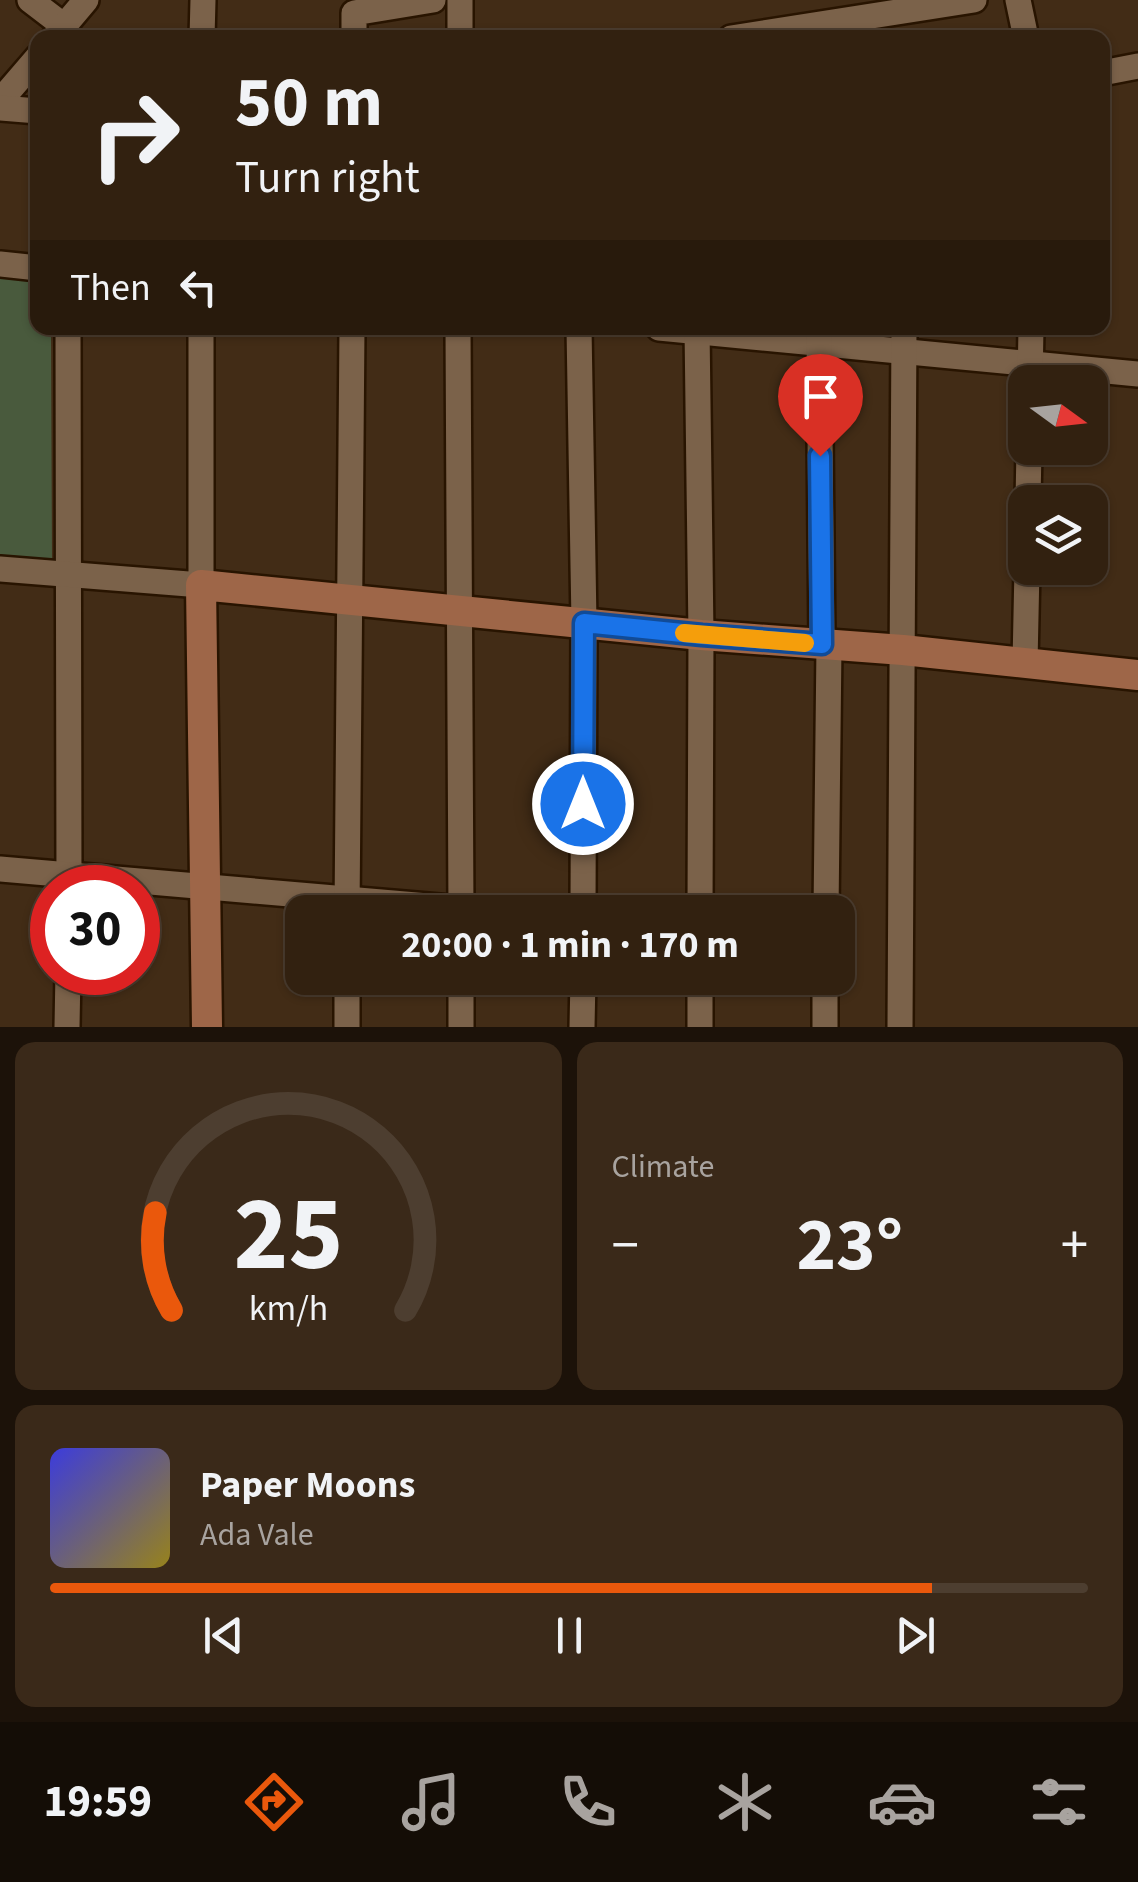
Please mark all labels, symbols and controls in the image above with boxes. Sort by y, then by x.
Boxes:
text: 50 m [235,53,383,153]
icon: right [70,70,200,200]
text: Turn right [235,146,420,210]
icon: left [171,260,226,315]
text: Then [70,261,151,315]
pin [778,354,863,457]
north arrow [1008,365,1108,465]
map controls [1008,365,1108,585]
icon: arrive [793,369,848,424]
button: layers [1008,485,1108,585]
position arrow [531,752,635,856]
speed limit sign: 30 [30,865,160,995]
text: 20:00 · 1 min · 170 m [401,918,739,972]
text: Climate [612,1144,714,1190]
text: 25 [233,1162,343,1310]
text: 23° [796,1192,903,1299]
text: − [612,1207,639,1285]
text: + [1061,1207,1088,1285]
text: km/h [249,1283,328,1334]
text: Paper Moons [200,1458,415,1512]
text: Ada Vale [200,1512,314,1558]
icon: previous [196,1608,251,1663]
icon: pause [542,1608,597,1663]
icon: next [888,1608,943,1663]
icon: directions [239,1767,309,1837]
icon: music [396,1767,466,1837]
icon: phone [553,1767,623,1837]
icon: climate [710,1767,780,1837]
icon: car [867,1767,937,1837]
icon: filters [1024,1767,1094,1837]
text: 19:59 [44,1770,152,1834]

